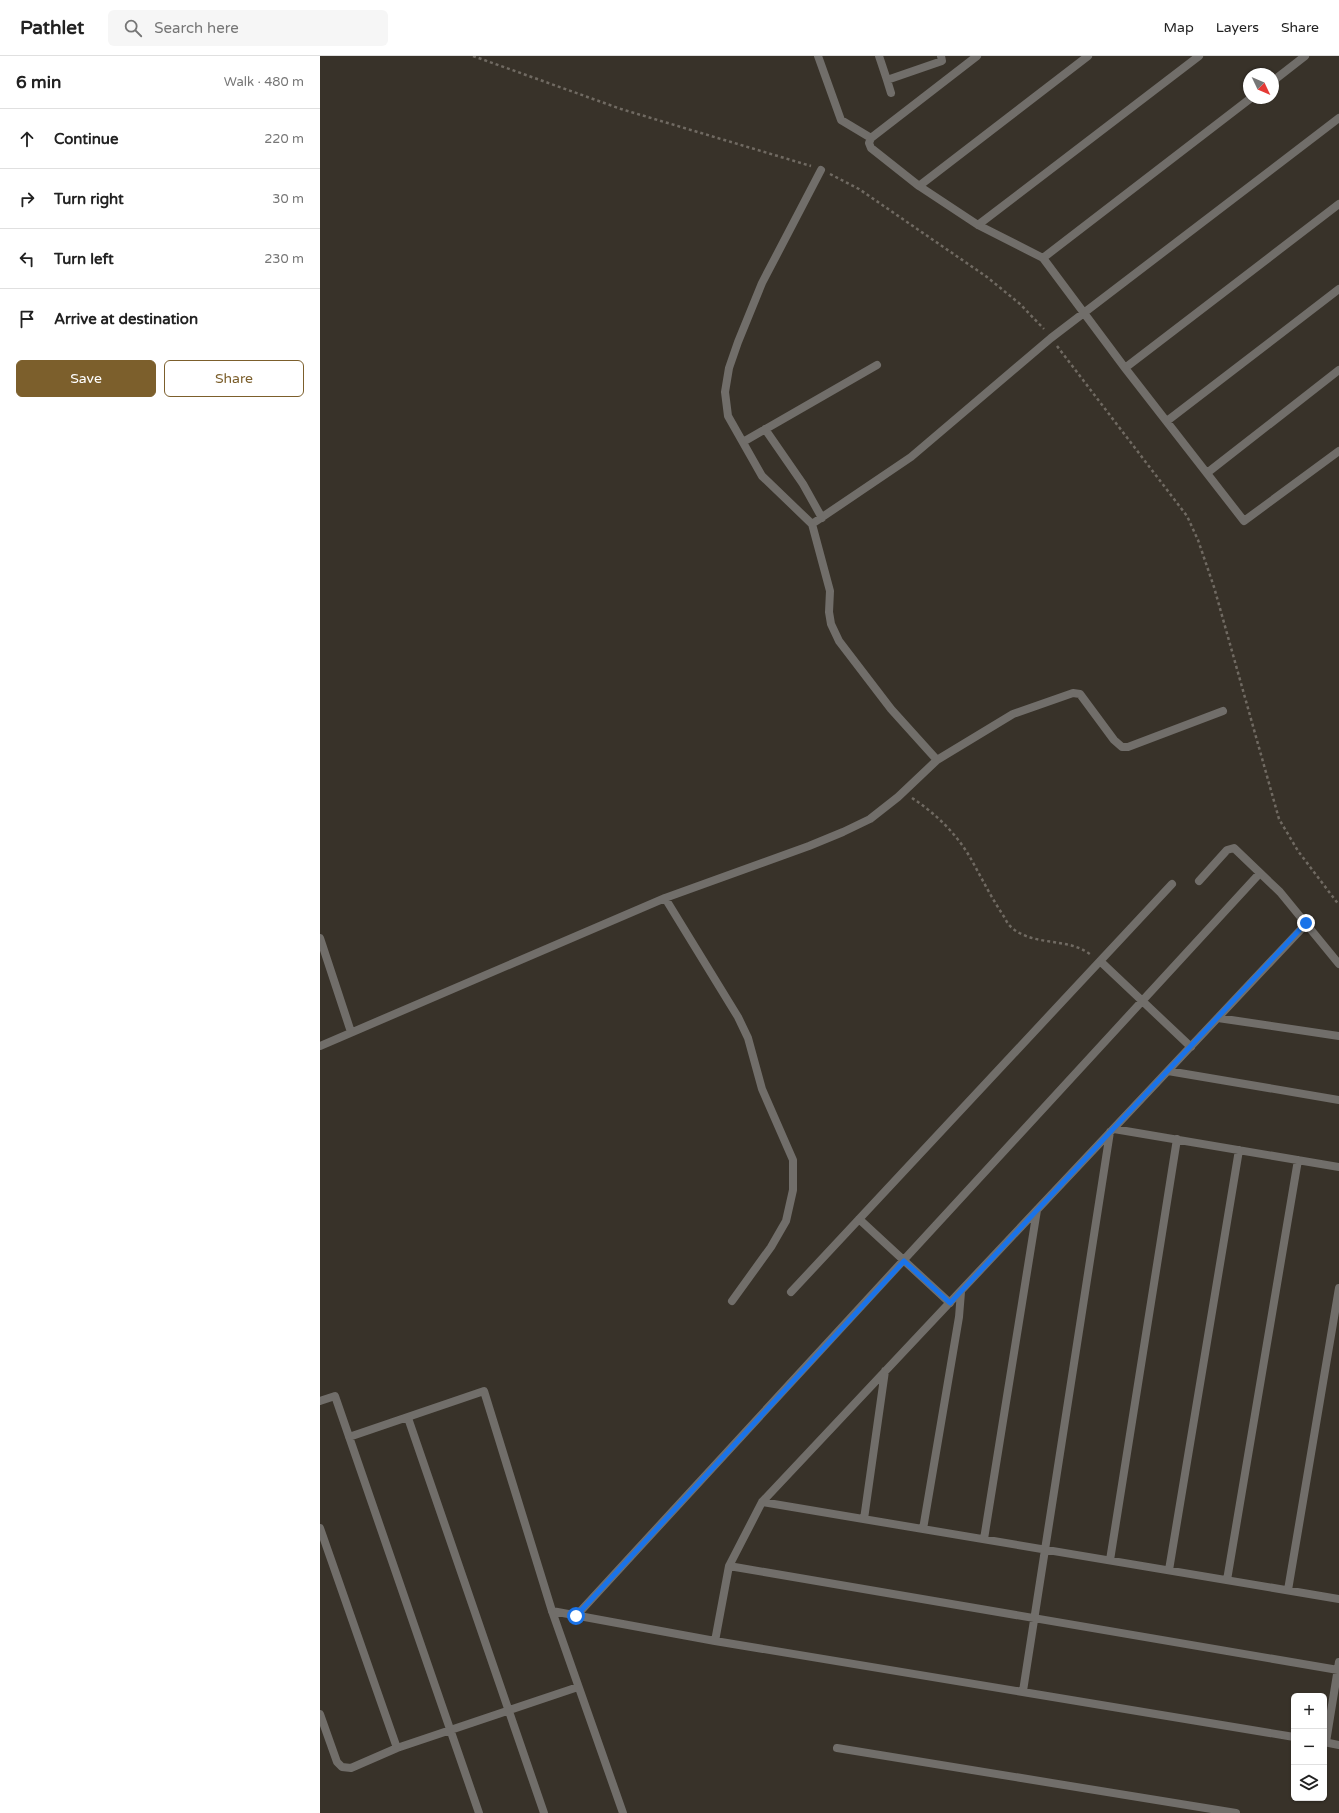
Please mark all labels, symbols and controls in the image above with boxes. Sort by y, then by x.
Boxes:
search box [108,10,388,46]
text: Pathlet [20,17,84,39]
icon: search [122,17,144,39]
text: Search here [154,19,239,37]
text: Map [1164,19,1194,36]
text: Layers [1216,19,1259,36]
text: Share [1281,19,1319,36]
north arrow [1243,68,1279,104]
text: 6 min [16,72,61,93]
text: Walk · 480 m [224,74,304,90]
icon: ahead [16,128,38,150]
text: Continue [54,130,118,148]
text: 220 m [264,131,304,147]
icon: right [16,188,38,210]
text: Turn right [54,190,124,208]
text: 30 m [272,191,304,207]
icon: left [16,248,38,270]
text: Turn left [54,250,114,268]
text: 230 m [264,251,304,267]
icon: arrive [16,308,38,330]
text: Arrive at destination [54,310,198,328]
button: Save [16,360,156,397]
button: Share [164,360,304,397]
route end [1297,914,1315,932]
route start [567,1607,585,1625]
map controls [1291,1693,1327,1801]
button: + [1291,1693,1327,1729]
button: − [1291,1729,1327,1765]
button: layers [1291,1765,1327,1801]

